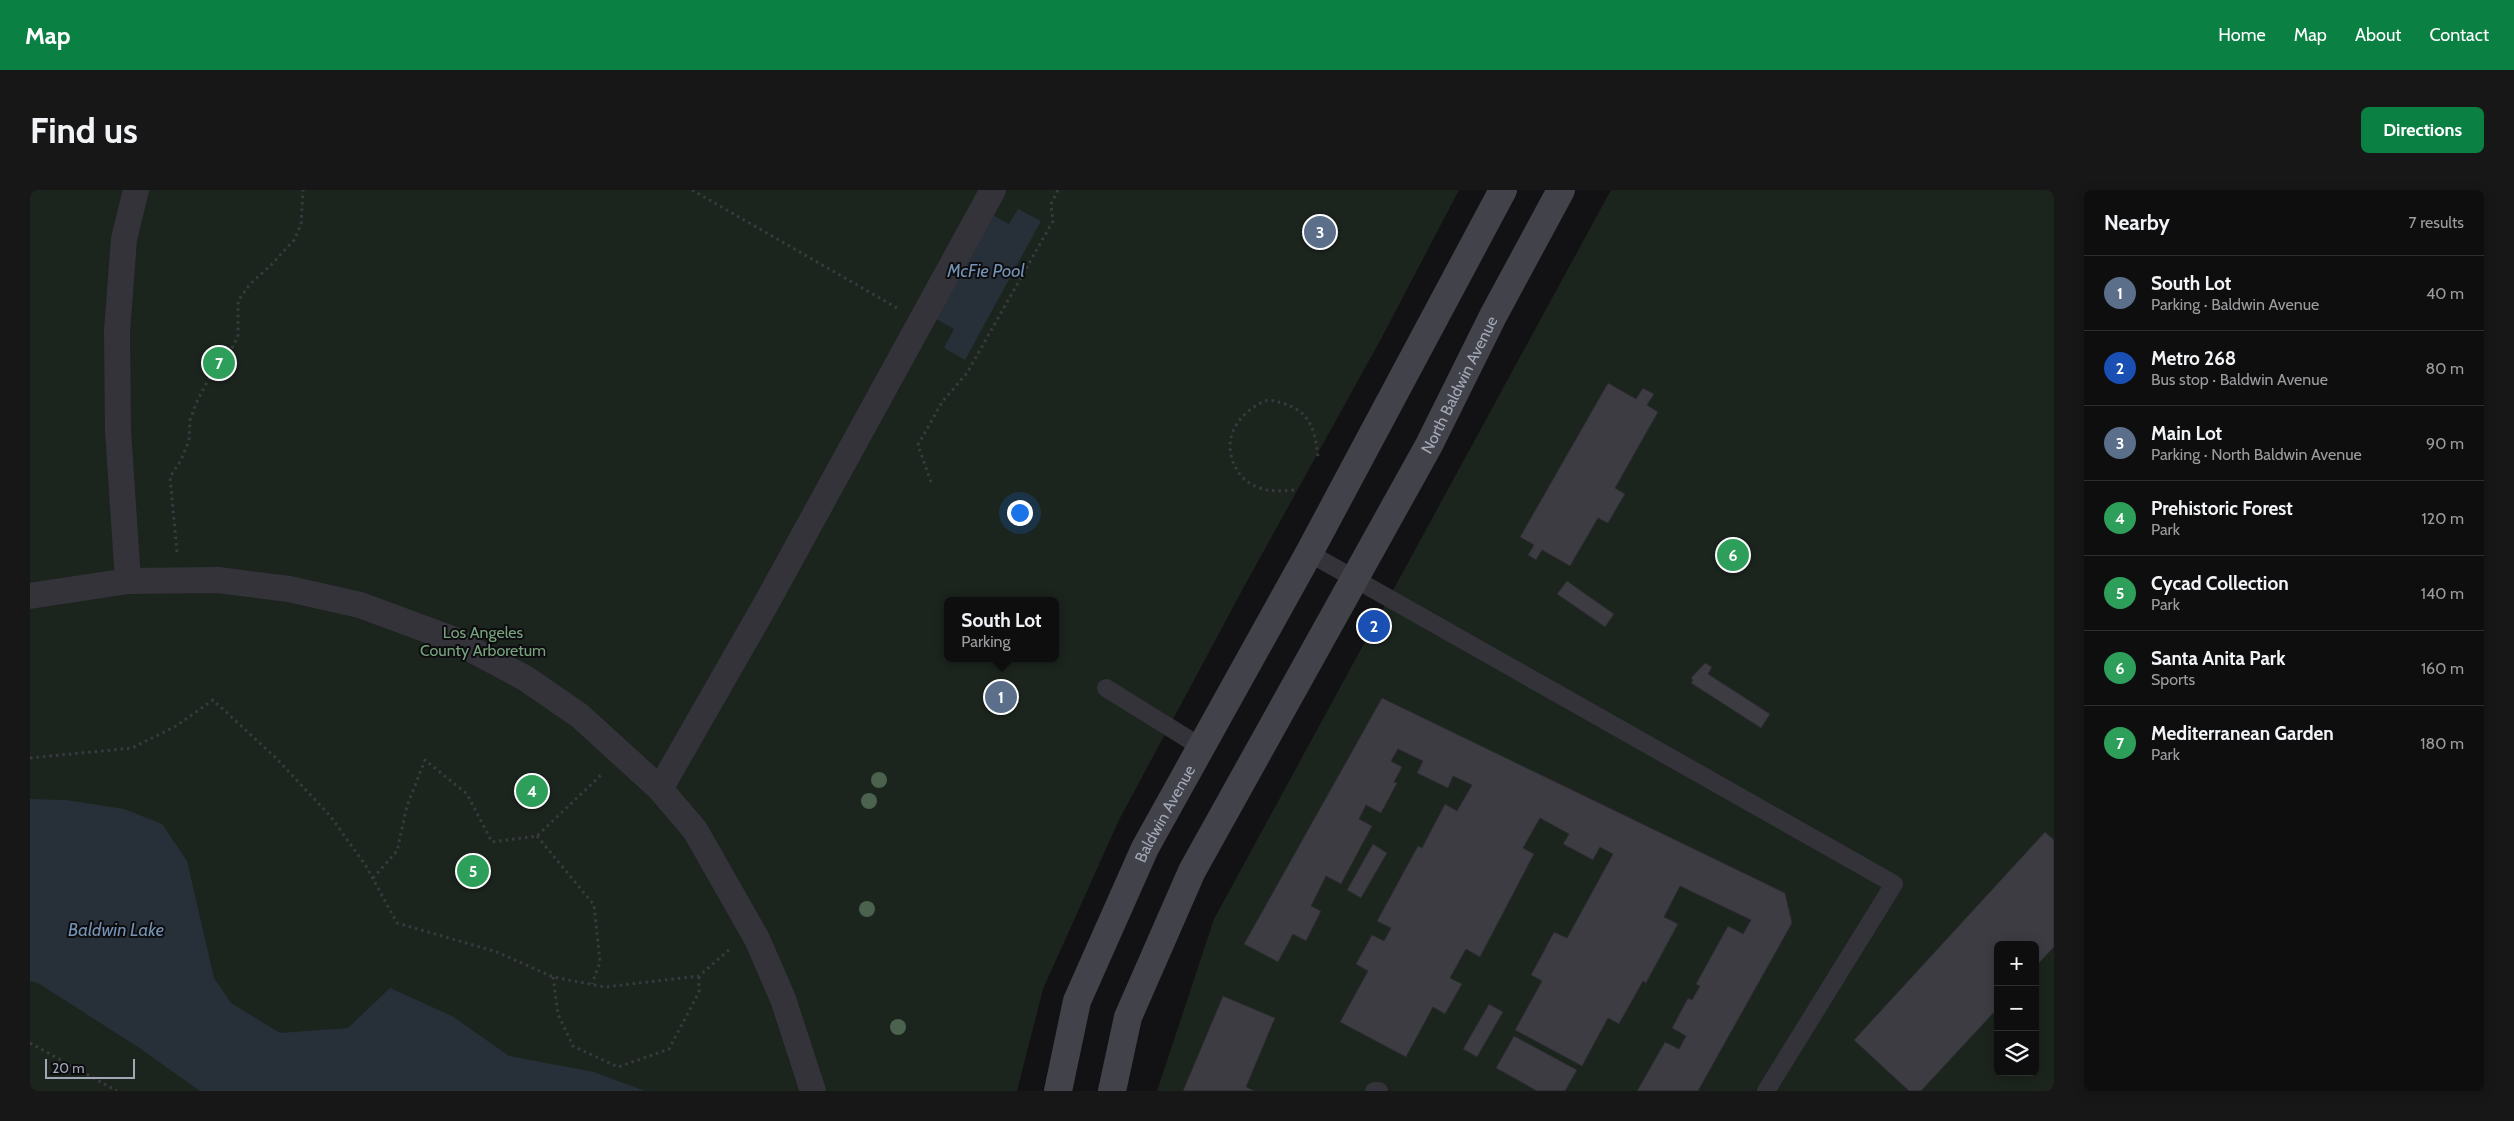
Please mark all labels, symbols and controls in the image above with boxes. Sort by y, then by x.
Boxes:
text: Map [25,21,71,50]
text: Home [2218,24,2266,46]
text: Map [2294,24,2327,46]
text: About [2355,24,2401,46]
text: Contact [2429,24,2489,46]
button: Directions [2361,107,2484,153]
text: Find us [30,109,138,152]
text: Nearby [2104,210,2170,235]
pin: 3 [1304,213,1336,251]
text: 7 results [2409,213,2464,232]
water label: McFie Pool [946,260,1025,282]
text: South Lot [2151,272,2231,295]
text: 1 [2117,284,2123,303]
text: 40 m [2426,284,2464,303]
text: Parking · Baldwin Avenue [2151,295,2319,314]
street label: North Baldwin Avenue [1417,313,1501,457]
pin: 7 [203,344,235,382]
text: Metro 268 [2151,347,2236,370]
text: 2 [2116,359,2124,378]
text: 80 m [2426,359,2464,378]
text: Bus stop · Baldwin Avenue [2151,370,2328,389]
text: Main Lot [2151,422,2222,445]
text: 3 [2116,434,2124,453]
text: 90 m [2426,434,2464,453]
text: Parking · North Baldwin Avenue [2151,445,2362,464]
text: Prehistoric Forest [2151,497,2293,520]
your location [1007,500,1033,526]
text: 4 [2115,509,2125,528]
text: 120 m [2422,509,2464,528]
text: Park [2151,520,2180,539]
pin: 6 [1717,536,1749,574]
text: Cycad Collection [2151,572,2289,595]
text: 5 [2116,584,2124,603]
text: 140 m [2421,584,2464,603]
text: Park [2151,595,2180,614]
popup [944,597,1059,662]
pin: 2 [1358,607,1390,645]
text: South Lot [961,609,1042,632]
park label: Los Angeles County Arboretum [420,623,546,660]
text: Parking [961,632,1011,651]
text: Santa Anita Park [2151,647,2285,670]
text: 6 [2116,659,2125,678]
text: 160 m [2421,659,2464,678]
text: Sports [2151,670,2195,689]
pin: 1 [985,678,1017,716]
text: Mediterranean Garden [2151,722,2334,745]
text: 7 [2116,734,2124,753]
text: 180 m [2420,734,2464,753]
text: Park [2151,745,2180,764]
street label: Baldwin Avenue [1131,762,1199,865]
pin: 4 [516,772,548,810]
pin: 5 [457,852,489,890]
water label: Baldwin Lake [68,919,164,941]
map controls [1994,941,2039,1076]
button: + [1994,941,2039,986]
button: − [1994,986,2039,1031]
button: layers [1994,1031,2039,1076]
scale bar [45,1056,135,1079]
text: 20 m [52,1059,85,1077]

